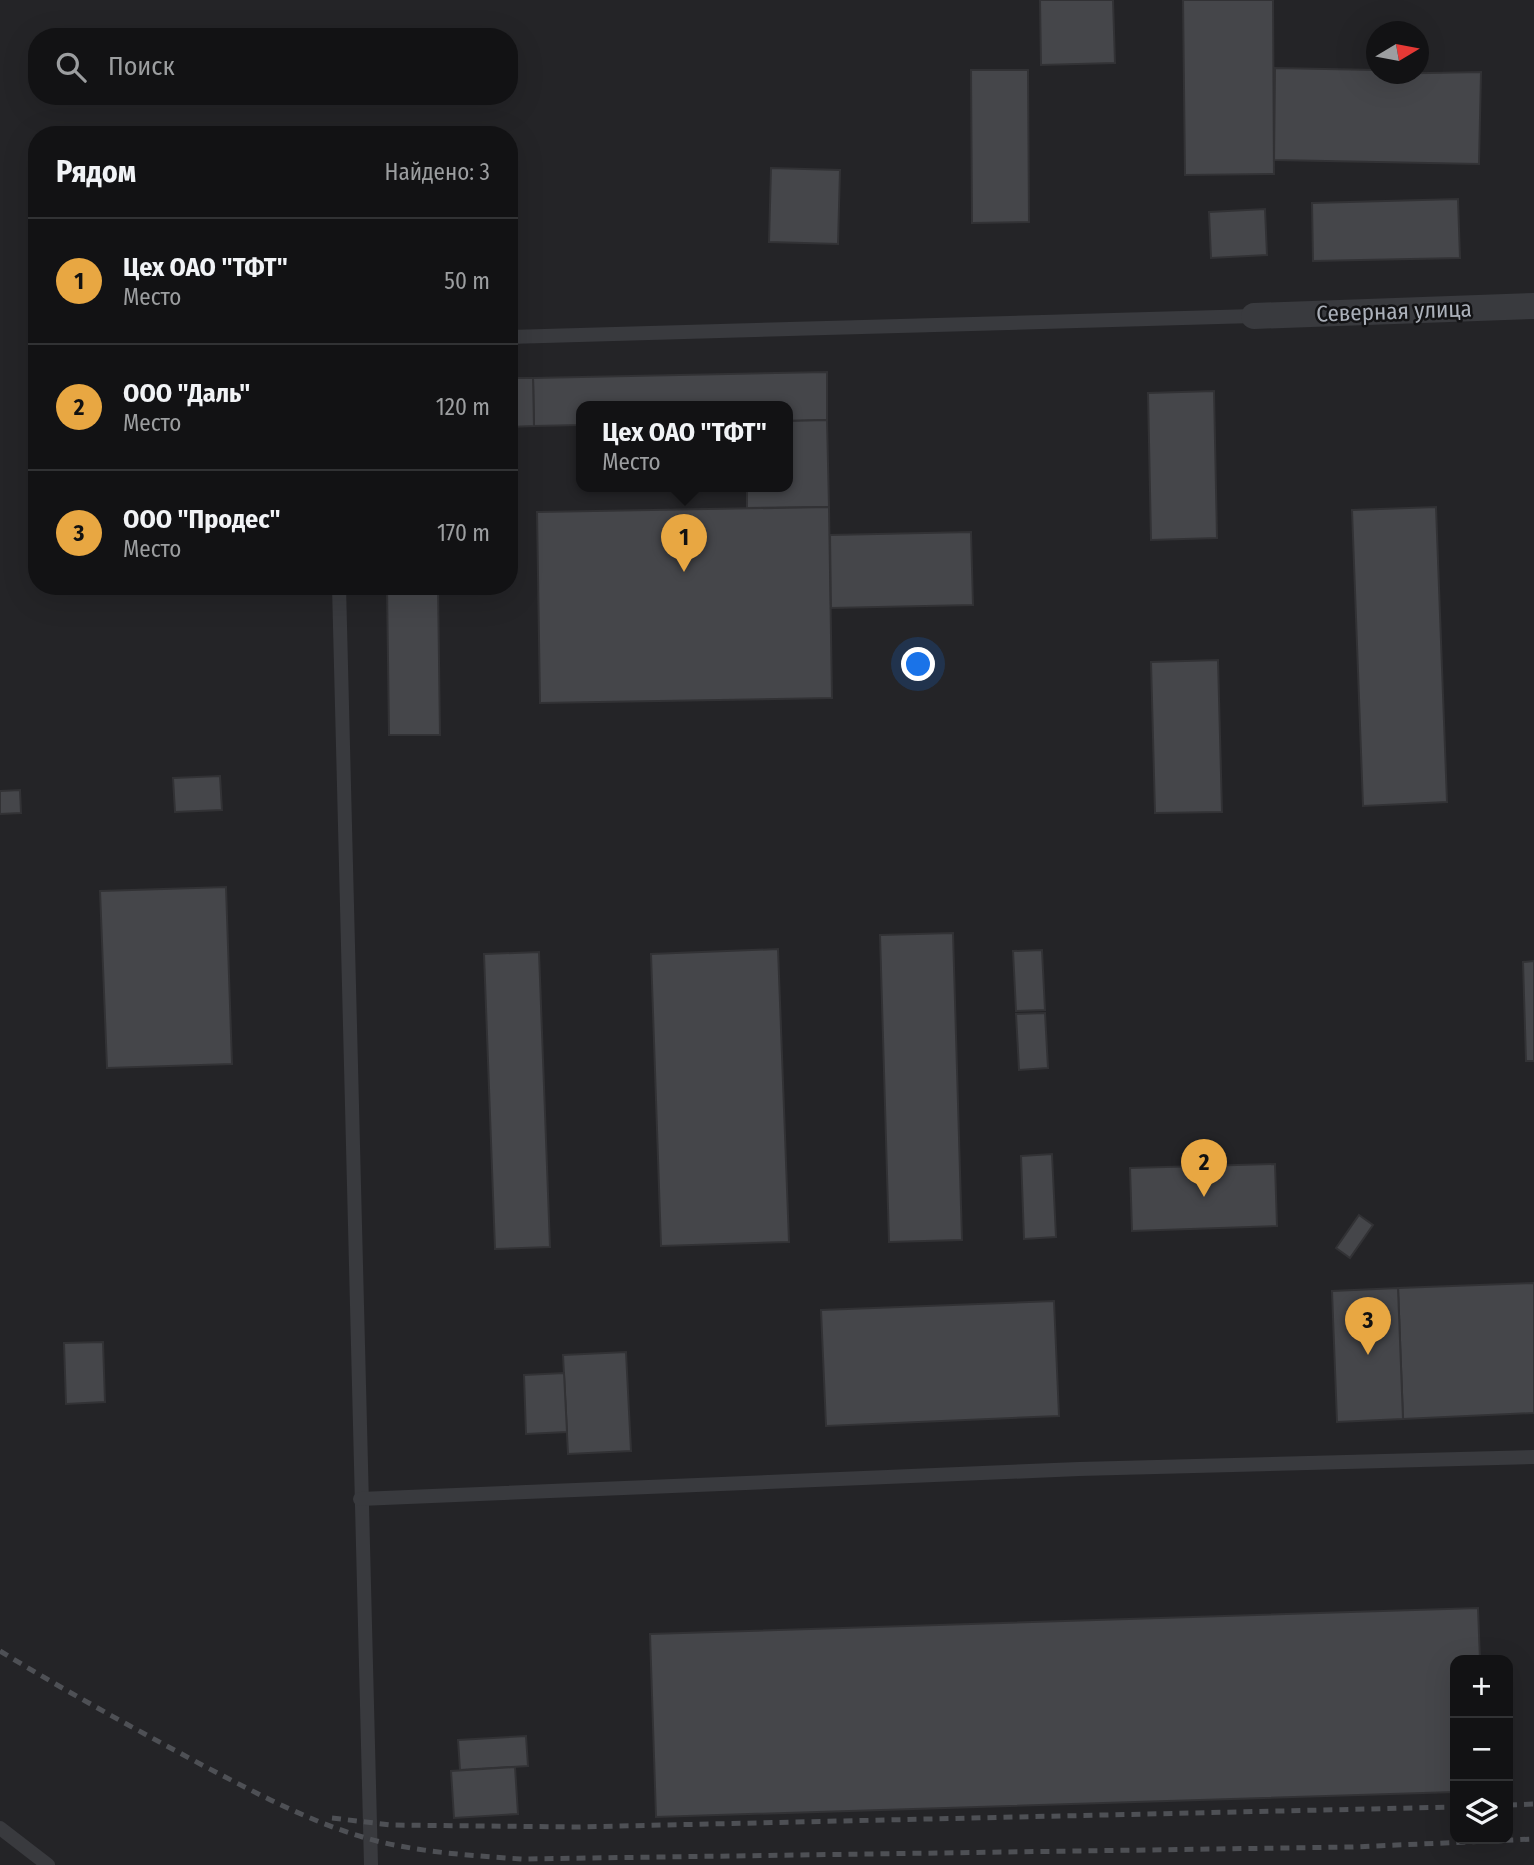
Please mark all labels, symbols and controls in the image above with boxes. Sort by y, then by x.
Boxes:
north arrow [1366,21,1429,84]
search box [28,28,518,105]
icon: search [52,48,90,86]
text: Поиск [108,51,175,82]
text: Рядом [56,154,136,190]
text: Найдено: 3 [385,158,490,186]
text: Цех ОАО "ТФТ" [123,252,288,283]
text: 1 [74,267,84,295]
text: 50 m [444,267,490,295]
text: Место [123,283,181,311]
street label: Северная улица [1316,294,1472,328]
text: ООО "Даль" [123,378,250,409]
text: 2 [74,393,84,421]
text: 120 m [436,393,490,421]
popup [576,401,793,492]
text: Место [123,409,181,437]
text: Цех ОАО "ТФТ" [602,417,767,448]
text: Место [602,448,661,476]
text: ООО "Продес" [123,504,281,535]
pin: 1 [661,514,707,572]
text: 3 [74,519,84,547]
text: 170 m [437,519,490,547]
text: Место [123,535,181,563]
your location [901,647,935,681]
pin: 2 [1181,1139,1227,1197]
pin: 3 [1345,1297,1391,1355]
map controls [1450,1655,1513,1844]
button: + [1450,1655,1513,1718]
button: − [1450,1718,1513,1781]
button: layers [1450,1781,1513,1844]

